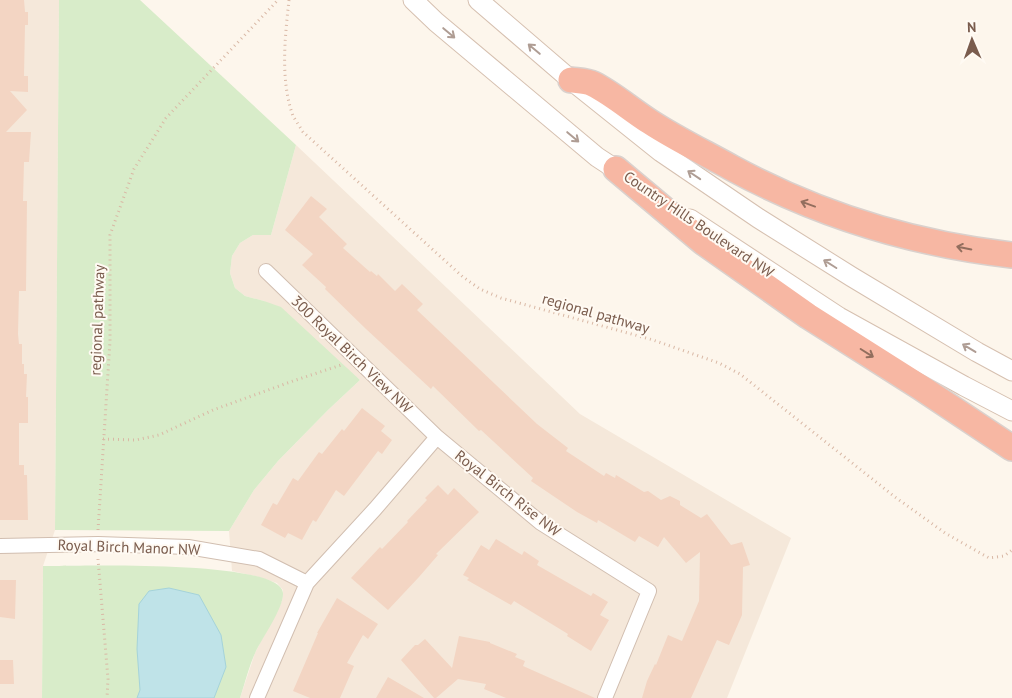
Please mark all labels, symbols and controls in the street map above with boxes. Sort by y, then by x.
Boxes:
north arrow [947,15,997,65]
text: N [967,18,976,36]
one-way arrow [442,27,455,38]
one-way arrow [527,43,540,54]
one-way arrow [567,132,580,143]
street label: Country Hills Boulevard NW [620,167,778,282]
one-way arrow [687,170,701,180]
one-way arrow [800,199,816,208]
one-way arrow [956,243,972,252]
one-way arrow [824,258,838,268]
street label: regional pathway [86,264,108,376]
street label: regional pathway [540,289,652,337]
street label: 300 Royal Birch View NW [287,291,417,417]
one-way arrow [963,342,977,352]
one-way arrow [860,348,874,359]
street label: Royal Birch Rise NW [451,446,565,541]
street label: Royal Birch Manor NW [57,535,201,559]

